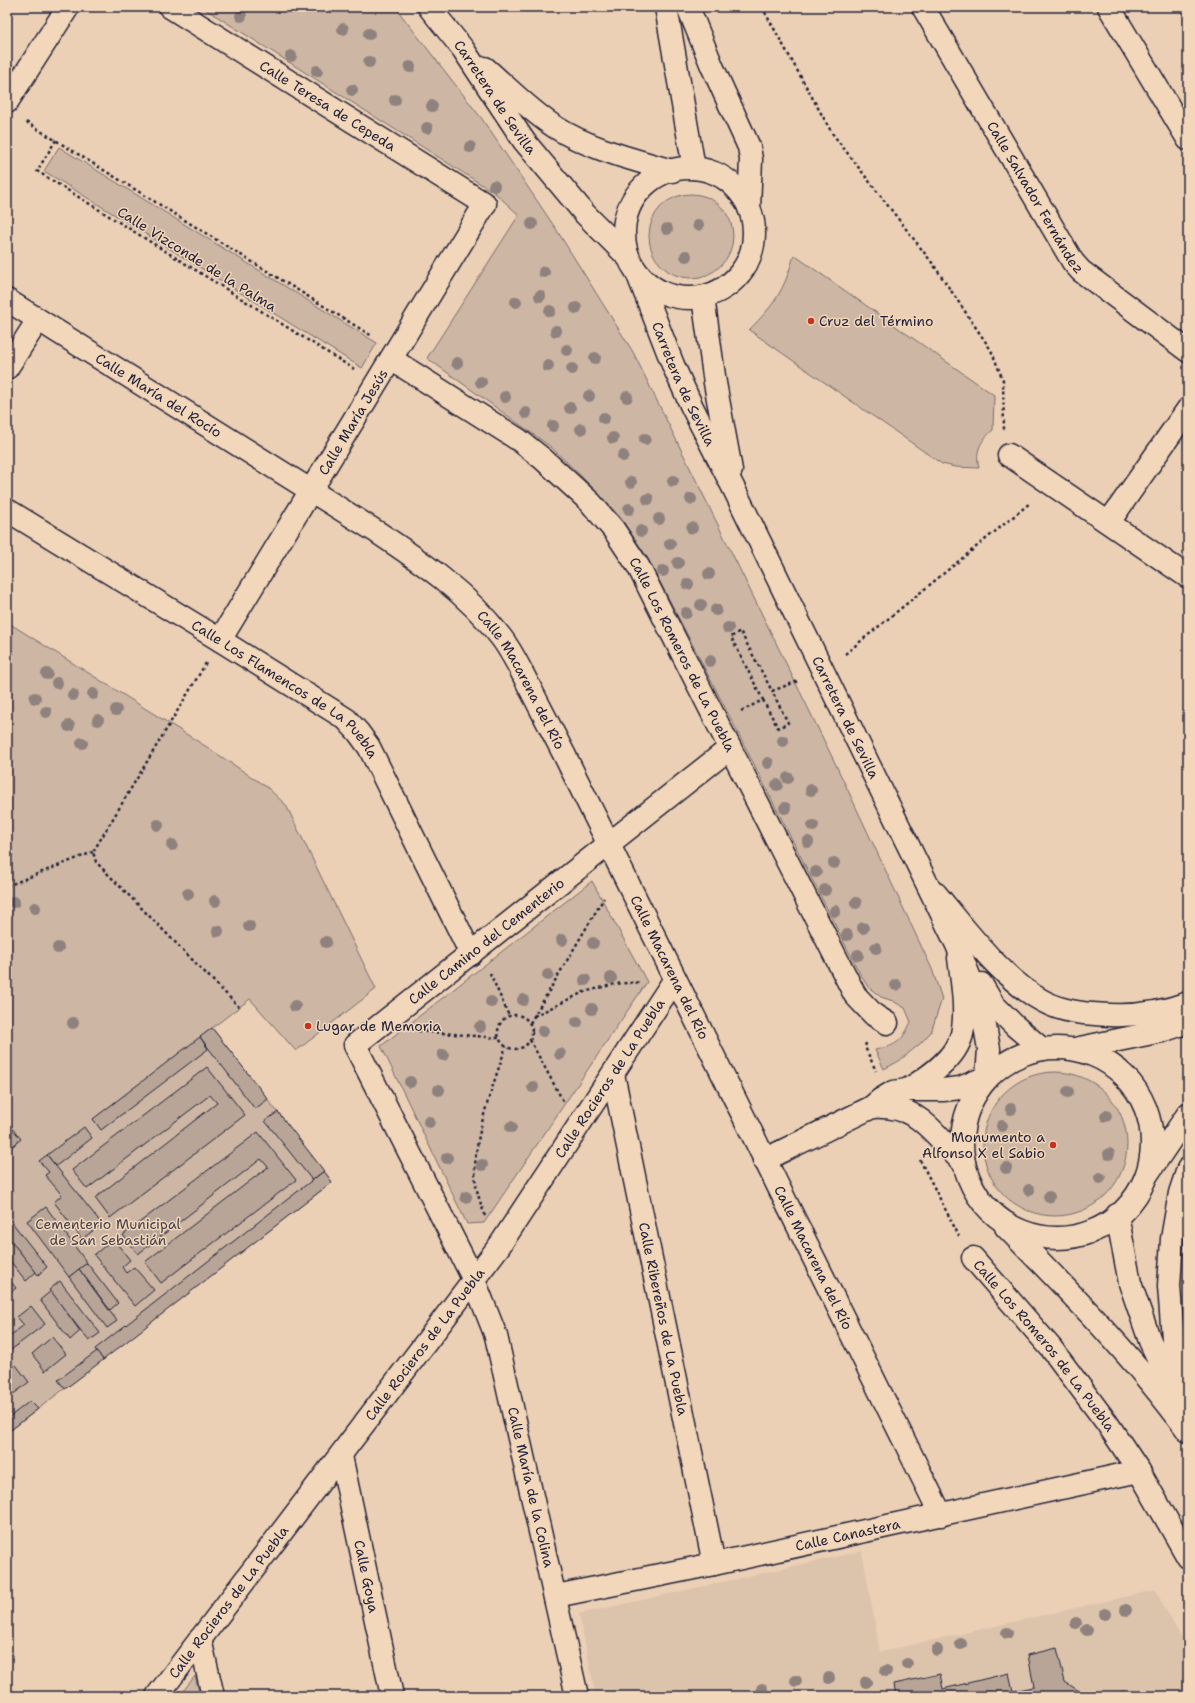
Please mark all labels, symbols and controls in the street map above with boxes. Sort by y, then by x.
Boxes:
street label: Carretera de Sevilla [450,36,541,158]
street label: Calle Teresa de Cepeda [256,56,399,155]
street label: Calle Salvador Fernández [983,118,1088,277]
street label: Calle Vizconde de la Palma [114,203,280,316]
place label: Cruz del Término [819,312,934,330]
marker: Cruz del Término [806,316,816,326]
street label: Carretera de Sevilla [648,319,720,449]
street label: Calle María del Rocío [92,349,225,441]
street label: Calle María Jesús [314,366,392,478]
street label: Calle Los Romeros de La Puebla [626,554,740,755]
street label: Calle Macarena del Río [473,606,569,752]
street label: Calle Los Flamencos de La Puebla [188,616,382,762]
street label: Carretera de Sevilla [808,653,883,782]
street label: Calle Camino del Cementerio [404,874,568,1008]
street label: Calle Macarena del Río [626,892,713,1042]
street label: Calle Rocieros de La Puebla [551,995,669,1162]
place label: Lugar de Memoria [316,1017,441,1035]
marker: Lugar de Memoria [303,1021,313,1031]
place label: Monumento a Alfonso X el Sabio [922,1128,1045,1162]
marker: Monumento a Alfonso X el Sabio [1048,1140,1058,1150]
street label: Calle Macarena del Río [770,1183,857,1333]
park label: Cementerio Municipal de San Sebastián [35,1215,182,1249]
street label: Calle Ribereños de La Puebla [635,1221,692,1417]
street label: Calle Los Romeros de La Puebla [969,1256,1119,1435]
street label: Calle Rocieros de La Puebla [361,1264,489,1424]
street label: Calle María de la Colina [504,1405,558,1569]
street label: Calle Canastera [793,1514,902,1555]
street label: Calle Rocieros de La Puebla [165,1522,292,1682]
street label: Calle Goya [350,1538,383,1615]

